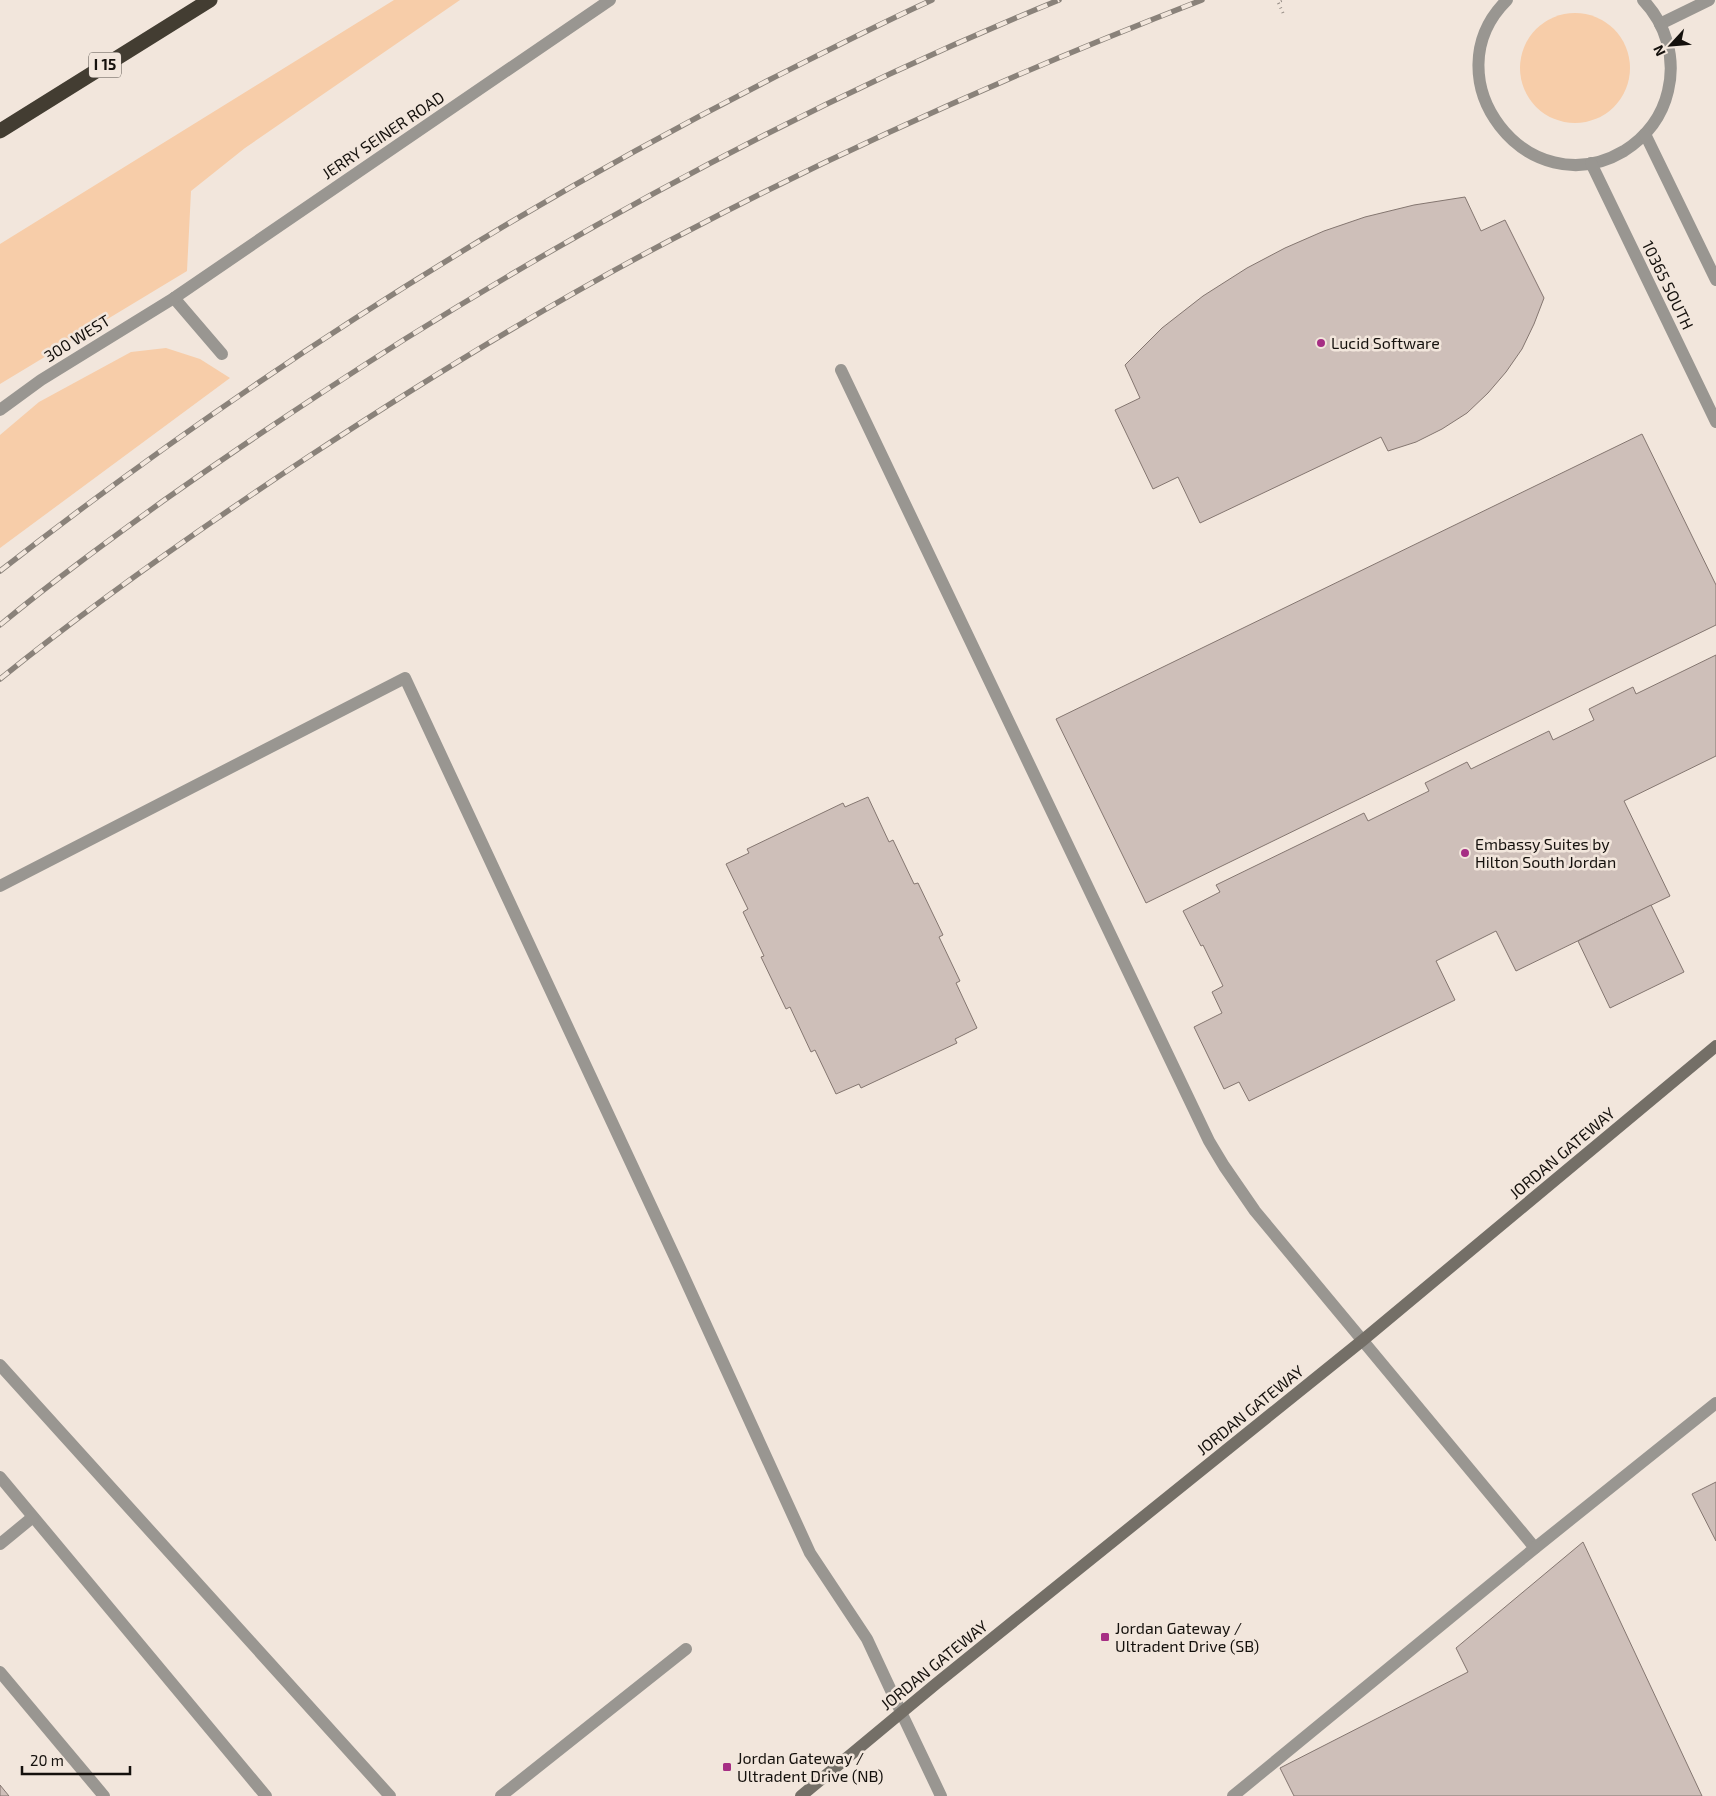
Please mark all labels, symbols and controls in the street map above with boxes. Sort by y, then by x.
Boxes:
north arrow [1646,20,1696,70]
text: N [1649,43,1669,59]
road number: I 15 [89,52,121,78]
street label: JERRY SEINER ROAD [318,87,447,182]
street label: 10365 SOUTH [1639,237,1698,332]
street label: 300 WEST [40,310,113,365]
place label: Lucid Software [1331,333,1440,352]
marker: Lucid Software [1315,337,1327,349]
place label: Embassy Suites by Hilton South Jordan [1475,834,1616,871]
marker: Embassy Suites by Hilton South Jordan [1459,847,1471,859]
street label: JORDAN GATEWAY [1505,1103,1618,1202]
street label: JORDAN GATEWAY [1193,1361,1307,1458]
street label: JORDAN GATEWAY [877,1616,991,1713]
place label: Jordan Gateway / Ultradent Drive (SB) [1115,1618,1259,1655]
marker: Jordan Gateway / Ultradent Drive (SB) [1099,1631,1111,1643]
scale bar [22,1744,130,1776]
place label: Jordan Gateway / Ultradent Drive (NB) [737,1748,884,1785]
text: 20 m [30,1751,64,1769]
marker: Jordan Gateway / Ultradent Drive (NB) [721,1761,733,1773]

